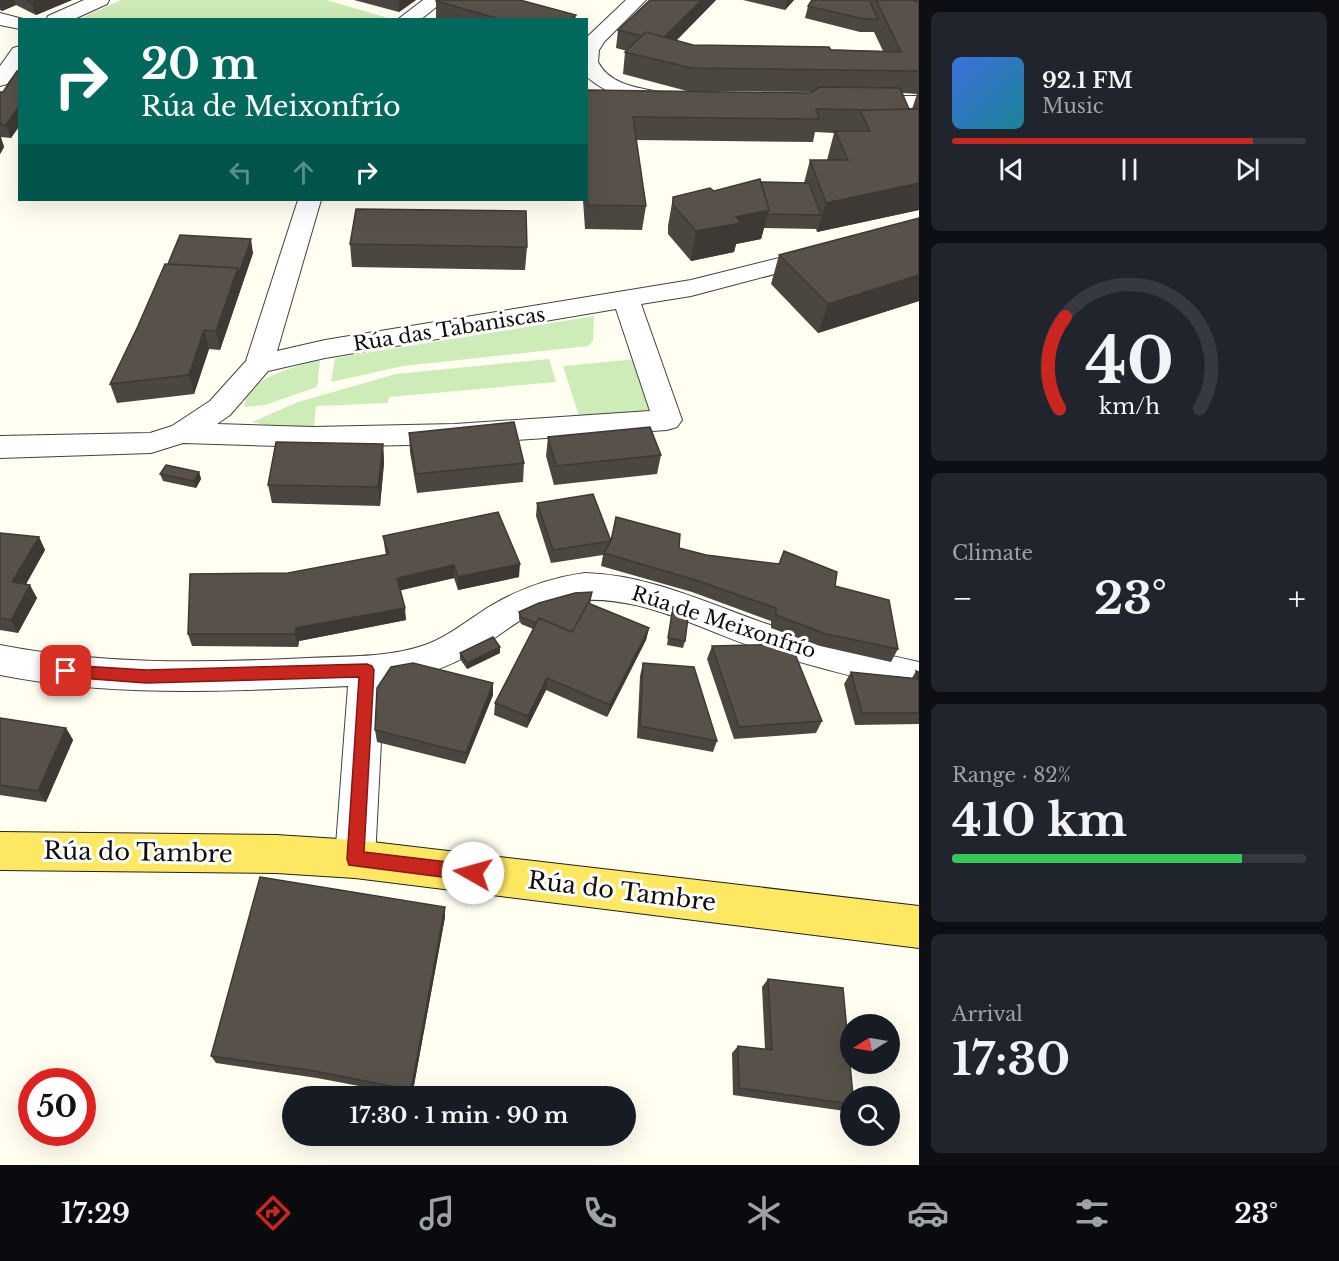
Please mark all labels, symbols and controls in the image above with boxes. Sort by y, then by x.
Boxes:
text: 20 m [141,38,258,90]
icon: right [42,42,120,120]
text: 92.1 FM [1042,67,1133,94]
text: Rúa de Meixonfrío [141,90,401,123]
text: Music [1042,94,1103,118]
icon: previous [995,153,1028,186]
icon: pause [1113,153,1146,186]
icon: next [1231,153,1264,186]
icon: left [224,156,257,189]
icon: ahead [287,156,320,189]
icon: right [350,156,383,189]
street label: Rúa das Tabaniscas [351,302,547,356]
text: 40 [1085,322,1173,400]
text: km/h [1099,393,1160,420]
text: Climate [952,541,1033,565]
text: 23° [1094,570,1167,626]
text: − [952,578,973,619]
text: + [1288,578,1306,619]
street label: Rúa de Meixonfrío [629,581,819,663]
pin [40,645,91,696]
icon: arrive [49,654,82,687]
text: Range · 82% [952,763,1071,787]
text: 410 km [952,792,1127,848]
street label: Rúa do Tambre [43,836,233,868]
position arrow [441,841,505,905]
street label: Rúa do Tambre [526,865,718,917]
text: Arrival [952,1002,1023,1026]
north arrow [840,1014,900,1074]
map controls [840,1014,900,1146]
text: 17:30 [952,1031,1070,1087]
speed limit sign: 50 [18,1068,96,1146]
button: search [840,1086,900,1146]
text: 17:30 · 1 min · 90 m [350,1102,568,1129]
icon: directions [252,1192,294,1234]
icon: music [416,1192,458,1234]
icon: phone [579,1192,621,1234]
icon: climate [743,1192,785,1234]
icon: car [907,1192,949,1234]
icon: filters [1071,1192,1113,1234]
text: 17:29 [61,1197,130,1230]
text: 23° [1234,1197,1278,1230]

